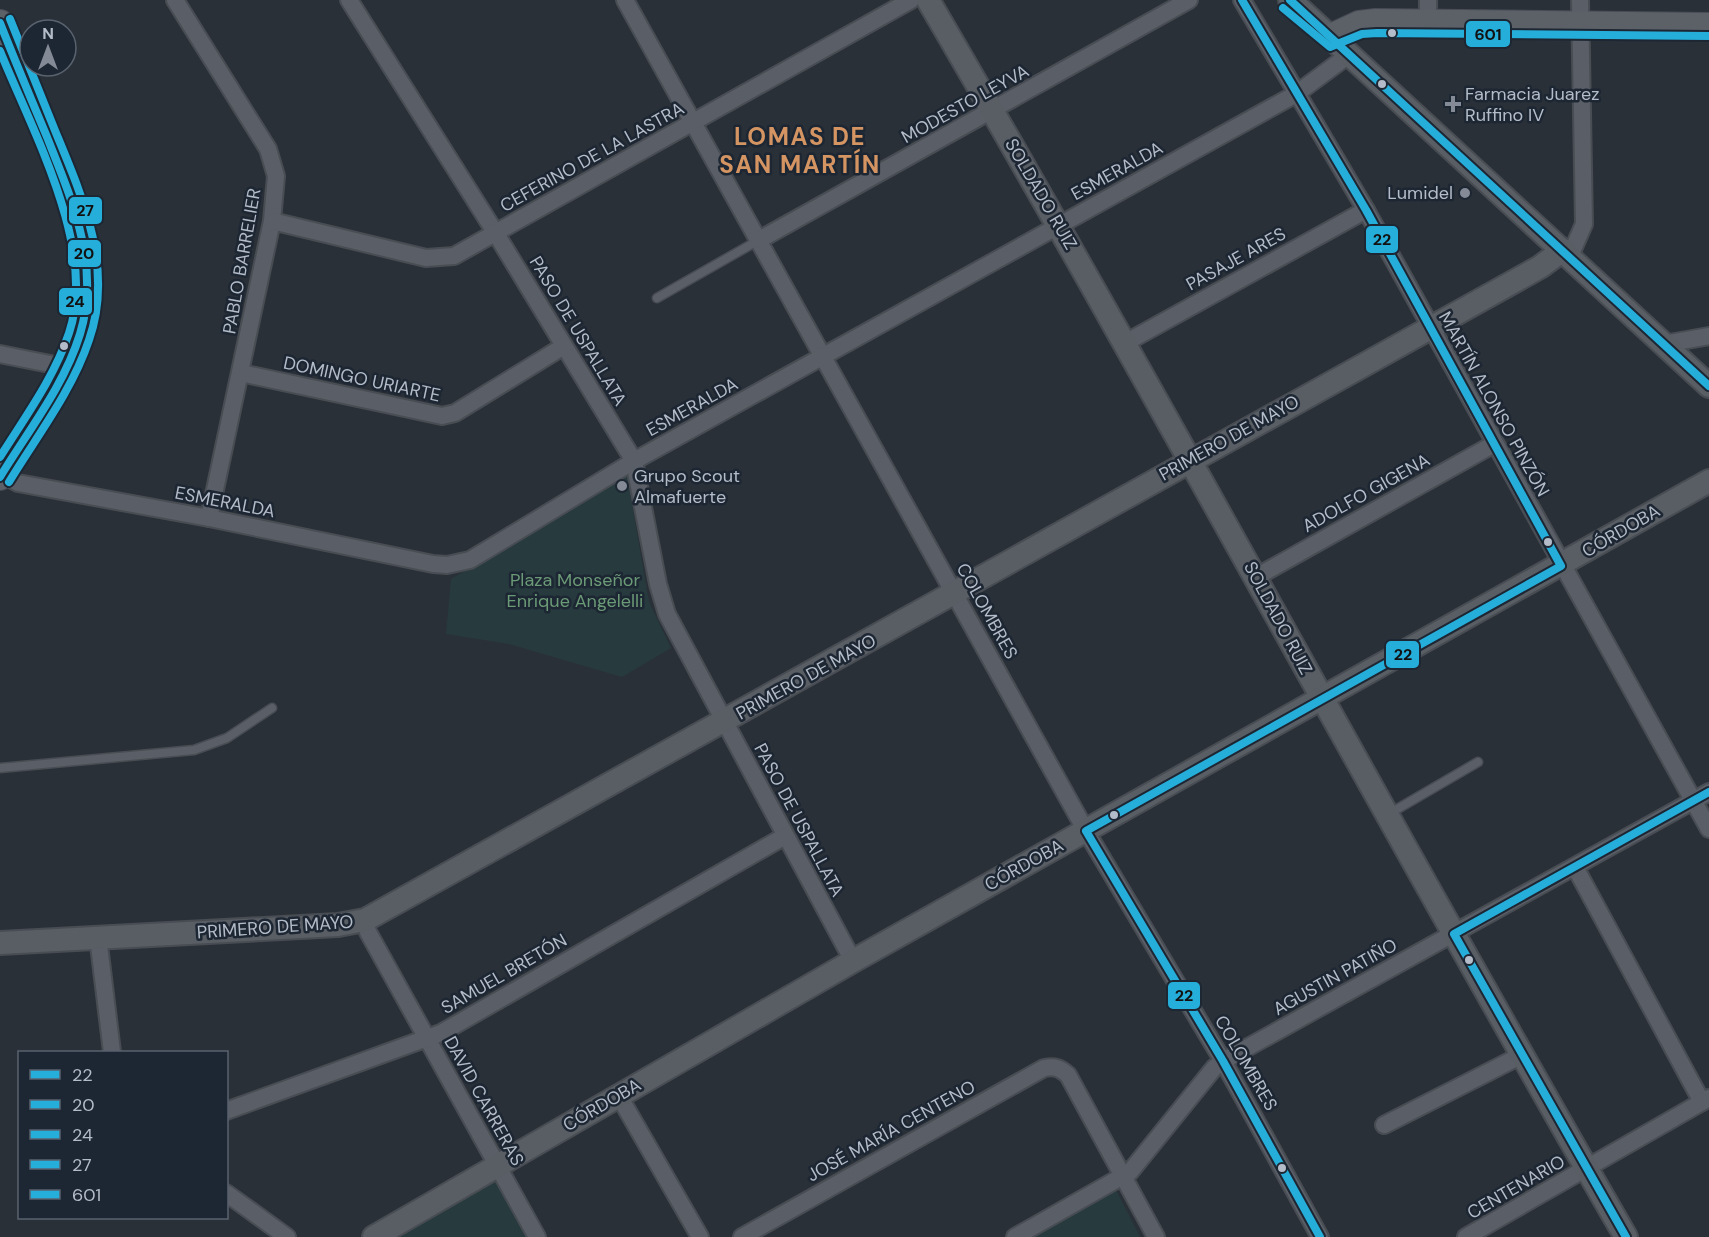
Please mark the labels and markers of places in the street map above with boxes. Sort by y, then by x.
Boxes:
unlabelled marker [1386,27,1398,39]
unlabelled marker [1376,78,1388,90]
place label: Farmacia Juarez Ruffino IV [1465,82,1599,127]
marker: Farmacia Juarez Ruffino IV [1446,97,1460,111]
place label: Lumidel [1387,181,1453,205]
marker: Lumidel [1458,186,1472,200]
unlabelled marker [58,340,70,352]
place label: Grupo Scout Almafuerte [634,464,740,509]
marker: Grupo Scout Almafuerte [615,479,629,493]
unlabelled marker [1542,536,1554,548]
unlabelled marker [1108,809,1120,821]
unlabelled marker [1463,954,1475,966]
unlabelled marker [1276,1162,1288,1174]

